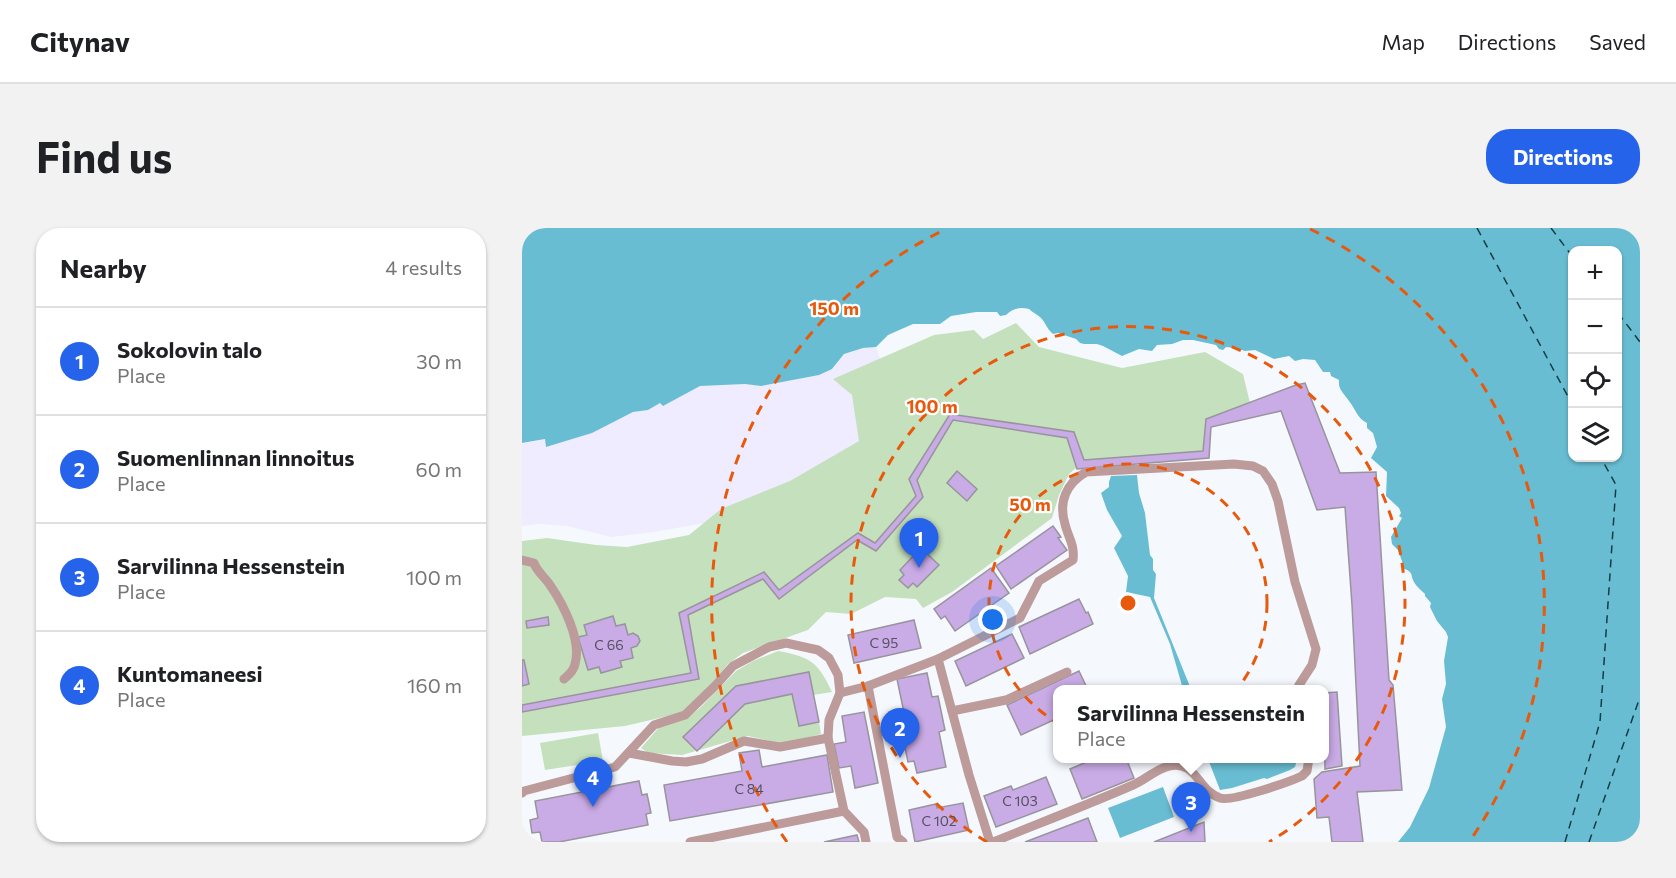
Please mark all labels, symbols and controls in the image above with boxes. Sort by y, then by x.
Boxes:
text: Citynav [30,24,130,58]
text: Map [1382,29,1425,54]
text: Directions [1458,29,1556,54]
text: Saved [1589,29,1646,54]
button: Directions [1486,129,1640,184]
text: Find us [36,130,172,182]
map controls [1568,246,1622,462]
button: + [1568,246,1622,300]
text: Nearby [60,252,147,283]
text: 4 results [385,255,462,279]
text: 150 m [809,297,859,319]
button: − [1568,300,1622,354]
text: Sokolovin talo [117,336,262,363]
text: 1 [75,349,84,373]
text: 30 m [416,349,462,373]
button: locate [1568,354,1622,408]
text: Place [117,363,166,387]
text: 100 m [906,395,958,417]
button: layers [1568,408,1622,462]
text: Suomenlinnan linnoitus [117,444,354,471]
text: 2 [74,457,85,481]
text: 60 m [416,457,462,481]
text: Place [117,471,166,495]
text: 50 m [1009,493,1051,515]
pin: 1 [900,518,938,568]
text: Sarvilinna Hessenstein [117,552,345,579]
text: 3 [74,565,85,589]
text: 100 m [406,565,462,589]
text: Place [117,579,166,603]
centre of rings [1118,593,1138,613]
your location [978,605,1007,634]
house number: C 95 [870,634,898,651]
house number: C 66 [594,636,624,653]
text: Kuntomaneesi [117,660,263,687]
text: 4 [73,673,86,697]
text: 160 m [407,673,462,697]
popup [1053,685,1329,763]
text: Place [117,687,166,711]
text: Sarvilinna Hessenstein [1077,699,1305,726]
pin: 2 [880,708,920,758]
text: Place [1077,726,1126,750]
pin: 4 [574,758,612,807]
house number: C 84 [734,780,764,797]
pin: 3 [1172,782,1210,832]
house number: C 103 [1002,792,1038,809]
house number: C 102 [921,812,957,829]

